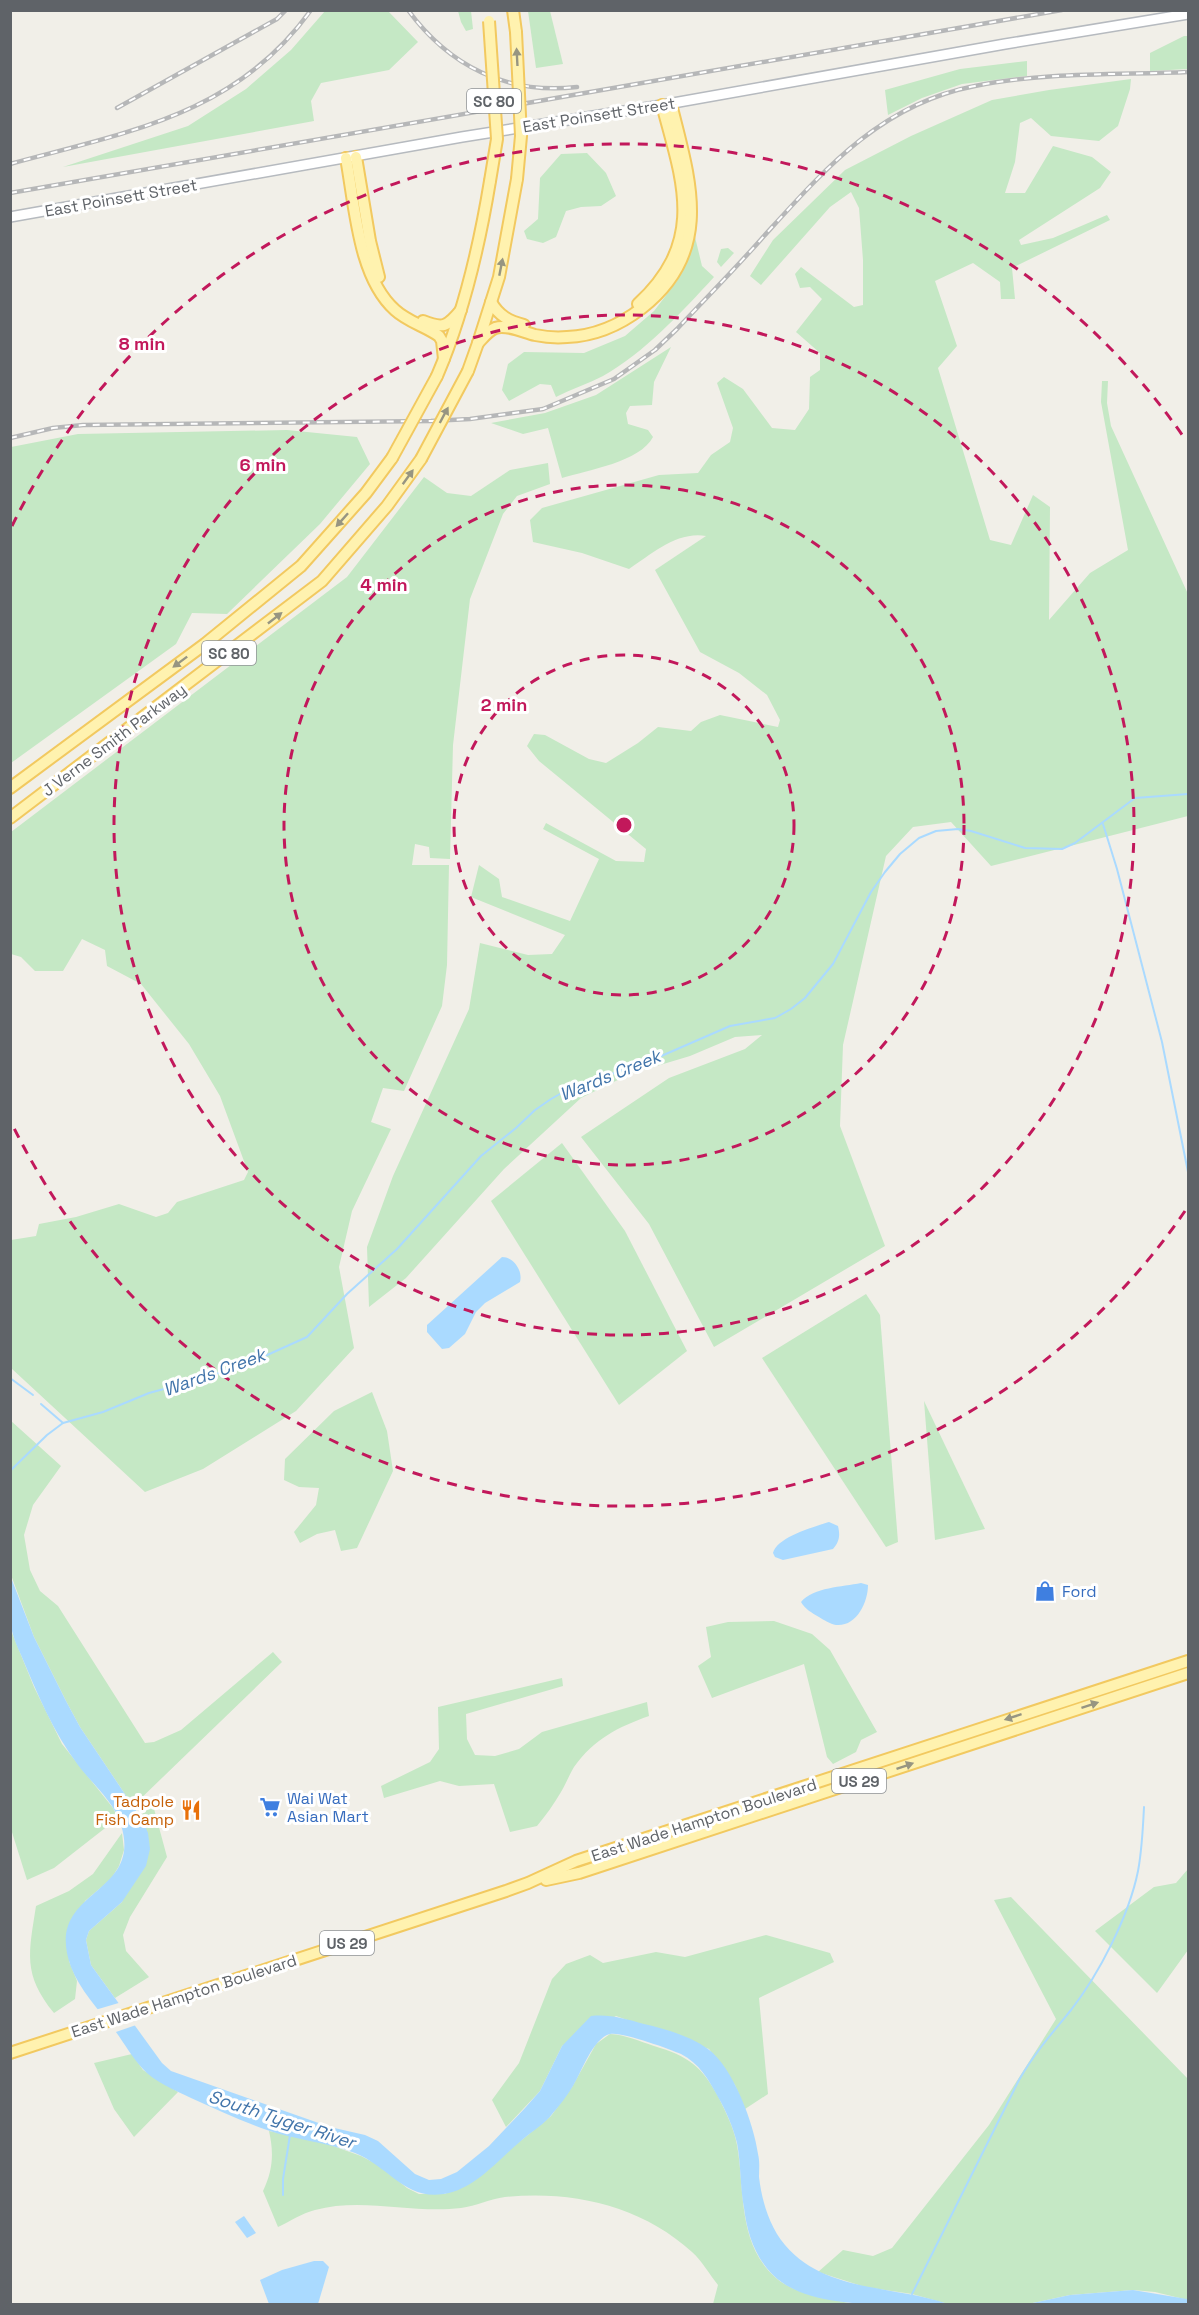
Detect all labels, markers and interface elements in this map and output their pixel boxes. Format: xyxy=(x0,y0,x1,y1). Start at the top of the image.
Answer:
one-way arrow xyxy=(513,48,522,67)
road number: SC 80 xyxy=(467,89,521,113)
street label: East Poinsett Street xyxy=(521,93,677,137)
street label: East Poinsett Street xyxy=(43,174,199,222)
one-way arrow xyxy=(497,258,506,277)
text: 8 min xyxy=(119,332,165,355)
one-way arrow xyxy=(439,406,449,424)
text: 6 min xyxy=(240,453,286,476)
one-way arrow xyxy=(402,470,414,486)
one-way arrow xyxy=(335,512,348,528)
text: 4 min xyxy=(360,573,408,596)
one-way arrow xyxy=(267,612,282,624)
road number: SC 80 xyxy=(202,641,256,665)
one-way arrow xyxy=(173,656,188,668)
street label: J Verne Smith Parkway xyxy=(38,679,190,801)
text: 2 min xyxy=(481,693,527,716)
centre of rings xyxy=(614,815,634,835)
water label: Wards Creek xyxy=(556,1043,666,1106)
water label: Wards Creek xyxy=(160,1342,270,1401)
shop icon: Ford xyxy=(1033,1579,1057,1603)
place label: Ford xyxy=(1062,1581,1096,1602)
one-way arrow xyxy=(1081,1699,1099,1709)
one-way arrow xyxy=(1004,1713,1022,1723)
one-way arrow xyxy=(896,1760,914,1770)
road number: US 29 xyxy=(832,1769,886,1793)
street label: East Wade Hampton Boulevard xyxy=(589,1774,819,1866)
place label: Wai Wat Asian Mart xyxy=(287,1788,369,1827)
place label: Tadpole Fish Camp xyxy=(96,1791,174,1830)
supermarket icon: Wai Wat Asian Mart xyxy=(258,1795,282,1819)
restaurant icon: Tadpole Fish Camp xyxy=(179,1798,203,1822)
road number: US 29 xyxy=(320,1931,374,1955)
street label: East Wade Hampton Boulevard xyxy=(69,1950,299,2042)
water label: South Tyger River xyxy=(206,2084,360,2154)

